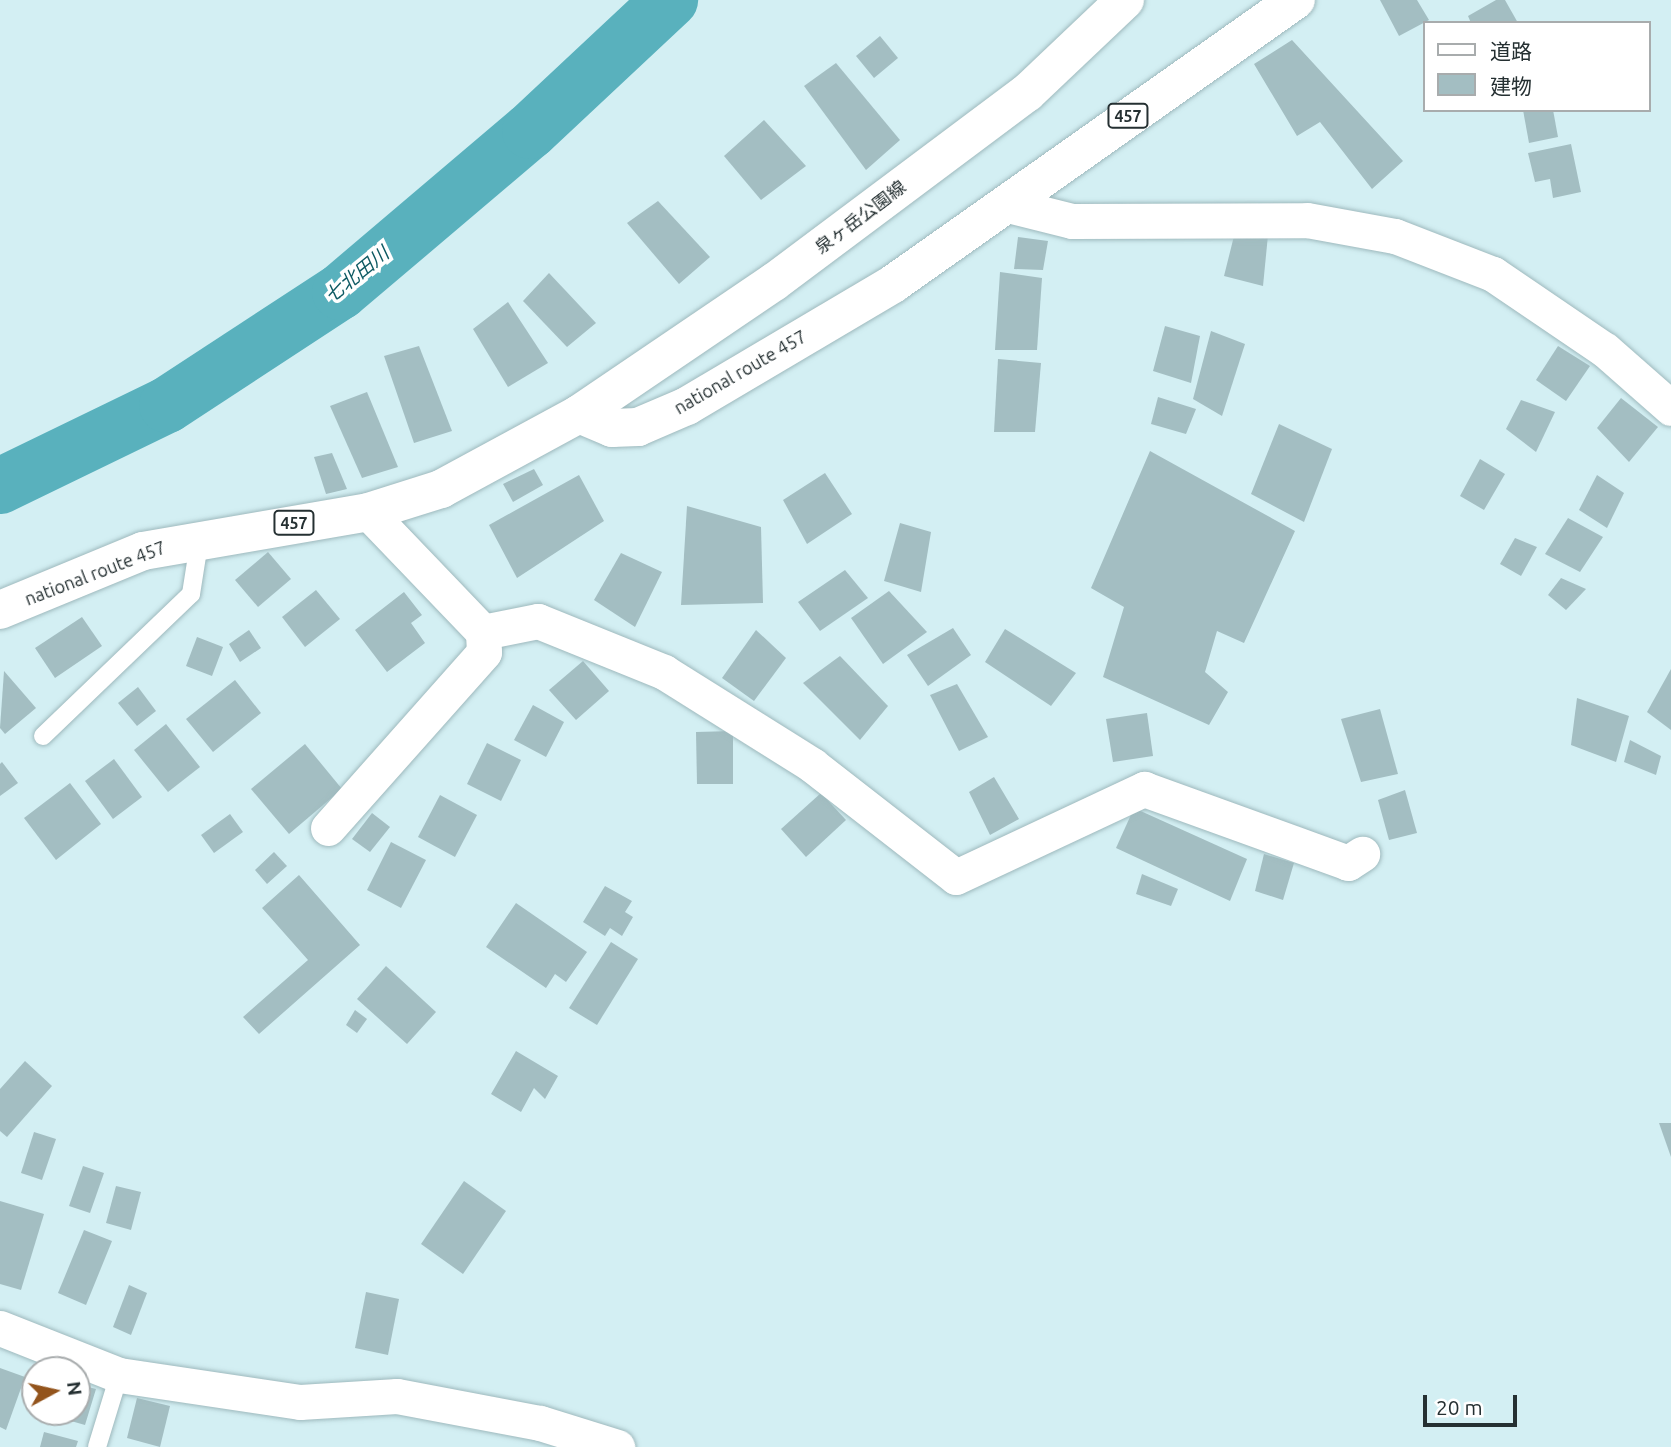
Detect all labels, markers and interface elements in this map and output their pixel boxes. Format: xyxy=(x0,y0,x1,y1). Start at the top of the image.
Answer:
legend xyxy=(1422,21,1650,112)
text: 道路 xyxy=(1490,39,1532,63)
text: 建物 xyxy=(1490,74,1532,98)
road number: 457 xyxy=(1107,104,1149,128)
street label: 泉ヶ岳公園線 xyxy=(810,176,910,258)
water label: 七北田川 xyxy=(320,242,394,308)
street label: national route 457 xyxy=(670,325,810,419)
road number: 457 xyxy=(273,510,315,536)
street label: national route 457 xyxy=(22,536,168,610)
north arrow xyxy=(21,1356,91,1426)
text: N xyxy=(63,1380,87,1397)
scale bar xyxy=(1426,1380,1520,1424)
text: 20 m xyxy=(1436,1395,1483,1419)

